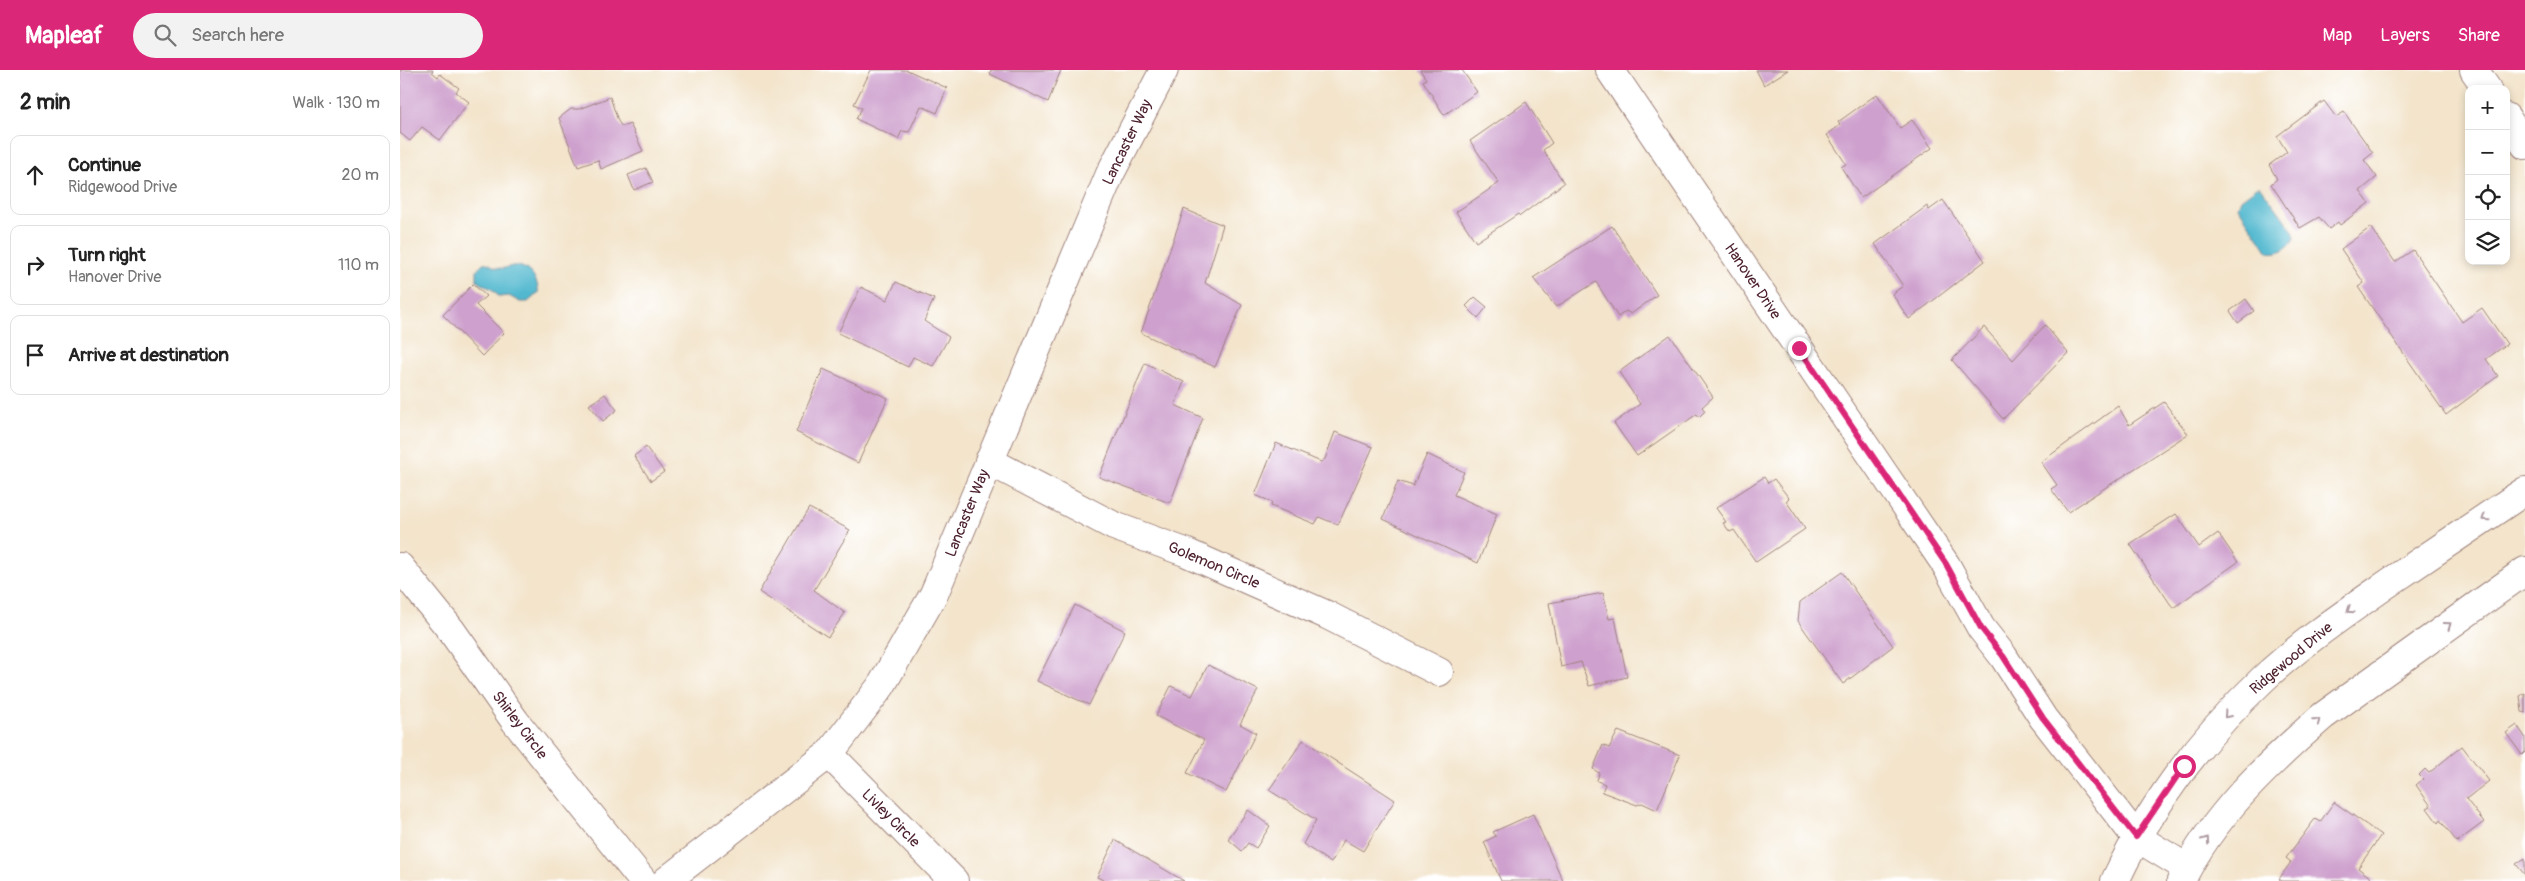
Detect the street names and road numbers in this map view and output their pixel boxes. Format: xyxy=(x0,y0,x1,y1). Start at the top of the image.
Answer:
street label: Lancaster Way xyxy=(1099,96,1157,188)
street label: Hanover Drive xyxy=(1720,240,1785,323)
street label: Lancaster Way xyxy=(941,466,994,560)
street label: Golemon Circle xyxy=(1165,538,1263,594)
street label: Ridgewood Drive xyxy=(2246,618,2337,699)
street label: Shirley Circle xyxy=(488,687,552,764)
street label: Livley Circle xyxy=(857,785,924,852)

